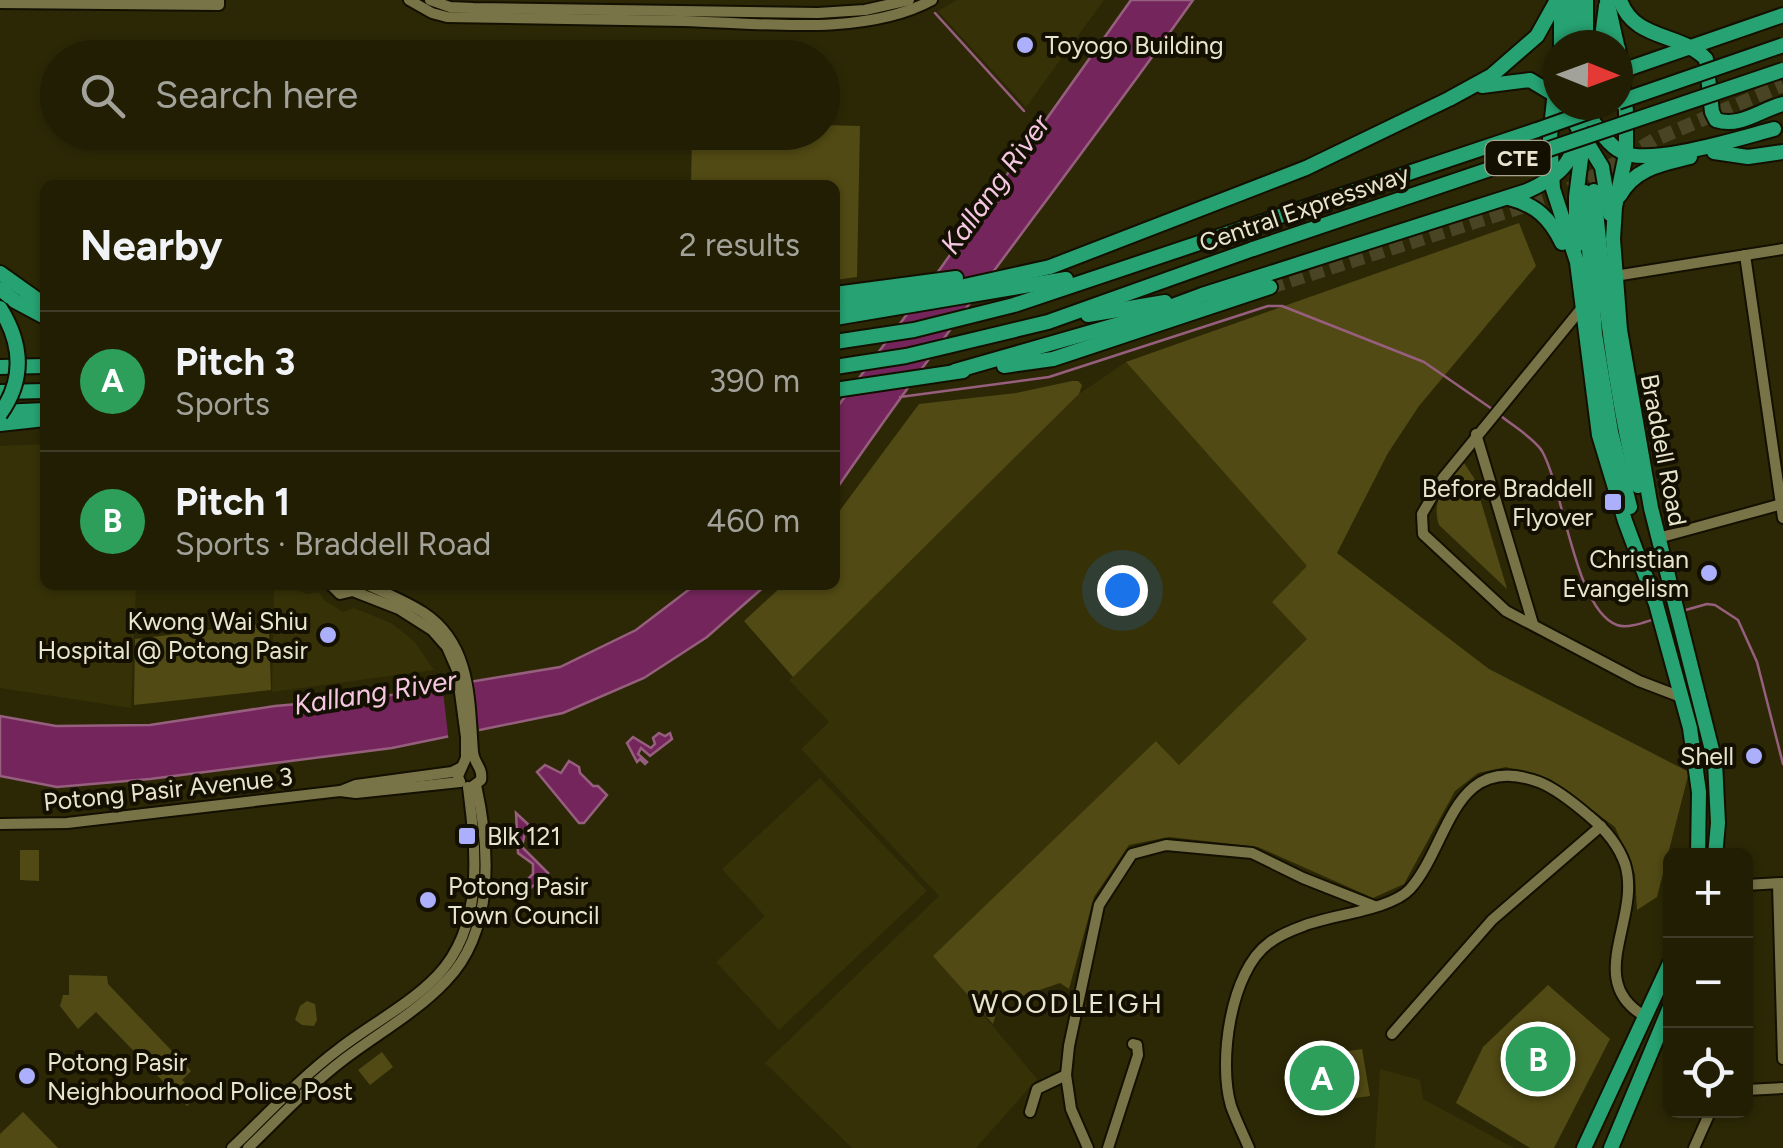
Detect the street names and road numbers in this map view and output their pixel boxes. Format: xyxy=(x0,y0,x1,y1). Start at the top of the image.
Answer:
road number: CTE xyxy=(1486,141,1550,175)
street label: Central Expressway xyxy=(1195,158,1413,258)
street label: Braddell Road xyxy=(1635,371,1693,529)
street label: Potong Pasir Avenue 3 xyxy=(42,761,294,817)

